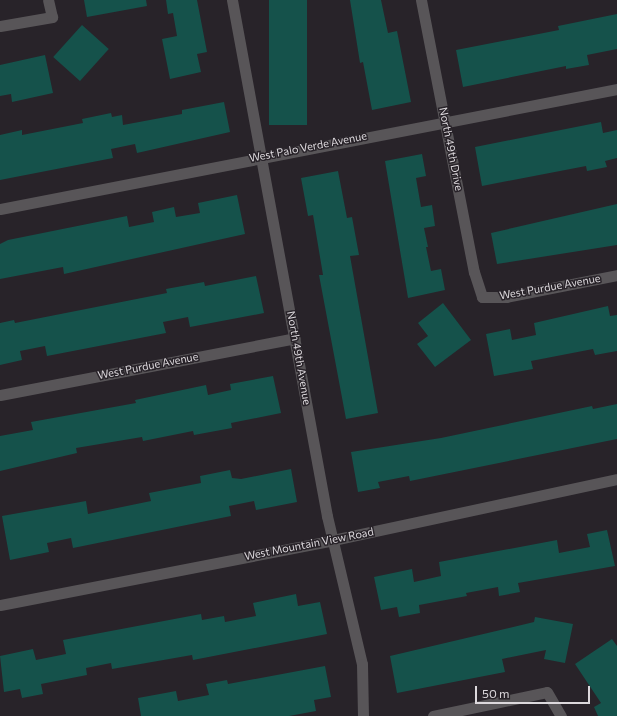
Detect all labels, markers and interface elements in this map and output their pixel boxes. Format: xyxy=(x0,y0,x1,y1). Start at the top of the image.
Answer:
street label: North 49th Drive xyxy=(436,106,466,192)
street label: West Palo Verde Avenue xyxy=(248,129,368,165)
street label: West Purdue Avenue xyxy=(499,272,601,302)
street label: North 49th Avenue xyxy=(284,310,314,406)
street label: West Purdue Avenue xyxy=(97,350,199,382)
street label: West Mountain View Road xyxy=(243,525,375,563)
scale bar xyxy=(477,678,592,704)
text: 50 m xyxy=(482,686,510,700)

